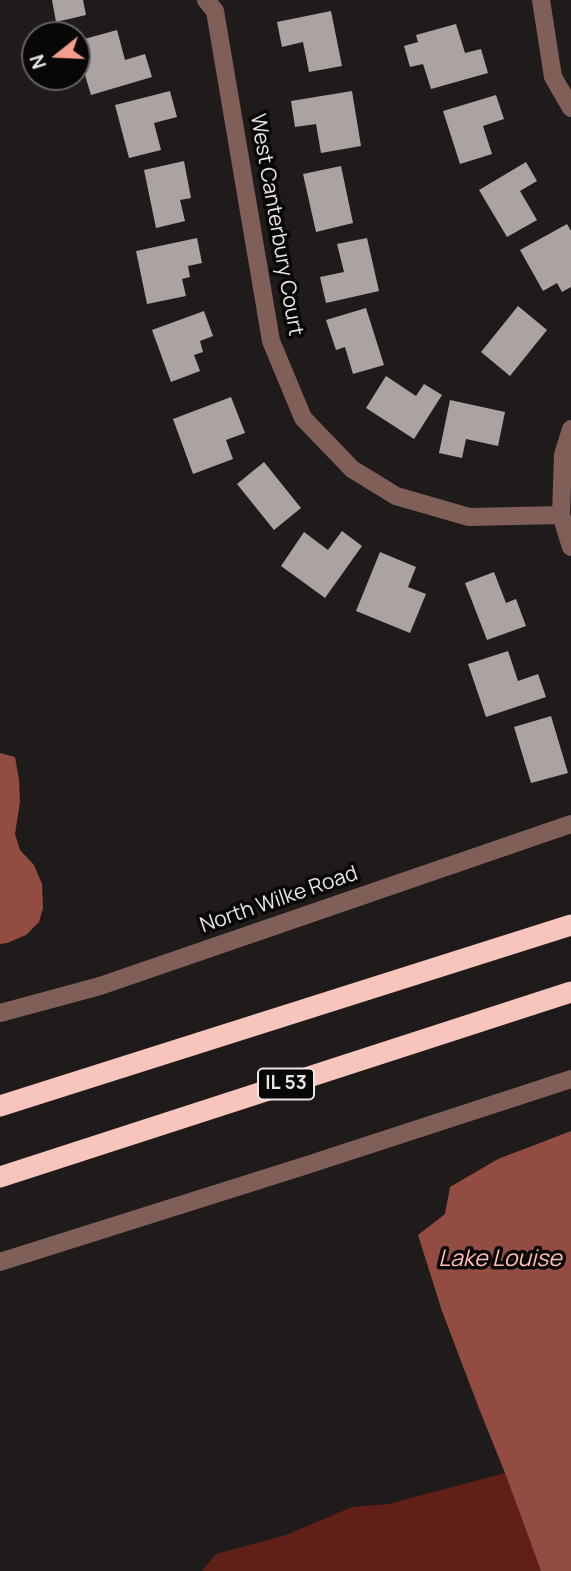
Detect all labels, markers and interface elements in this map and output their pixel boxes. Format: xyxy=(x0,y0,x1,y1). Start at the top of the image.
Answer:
north arrow xyxy=(21,21,91,91)
text: N xyxy=(23,51,52,72)
street label: West Canterbury Court xyxy=(244,112,308,338)
street label: North Wilke Road xyxy=(197,861,361,939)
road number: IL 53 xyxy=(258,1068,314,1100)
water label: Lake Louise xyxy=(438,1246,562,1274)

